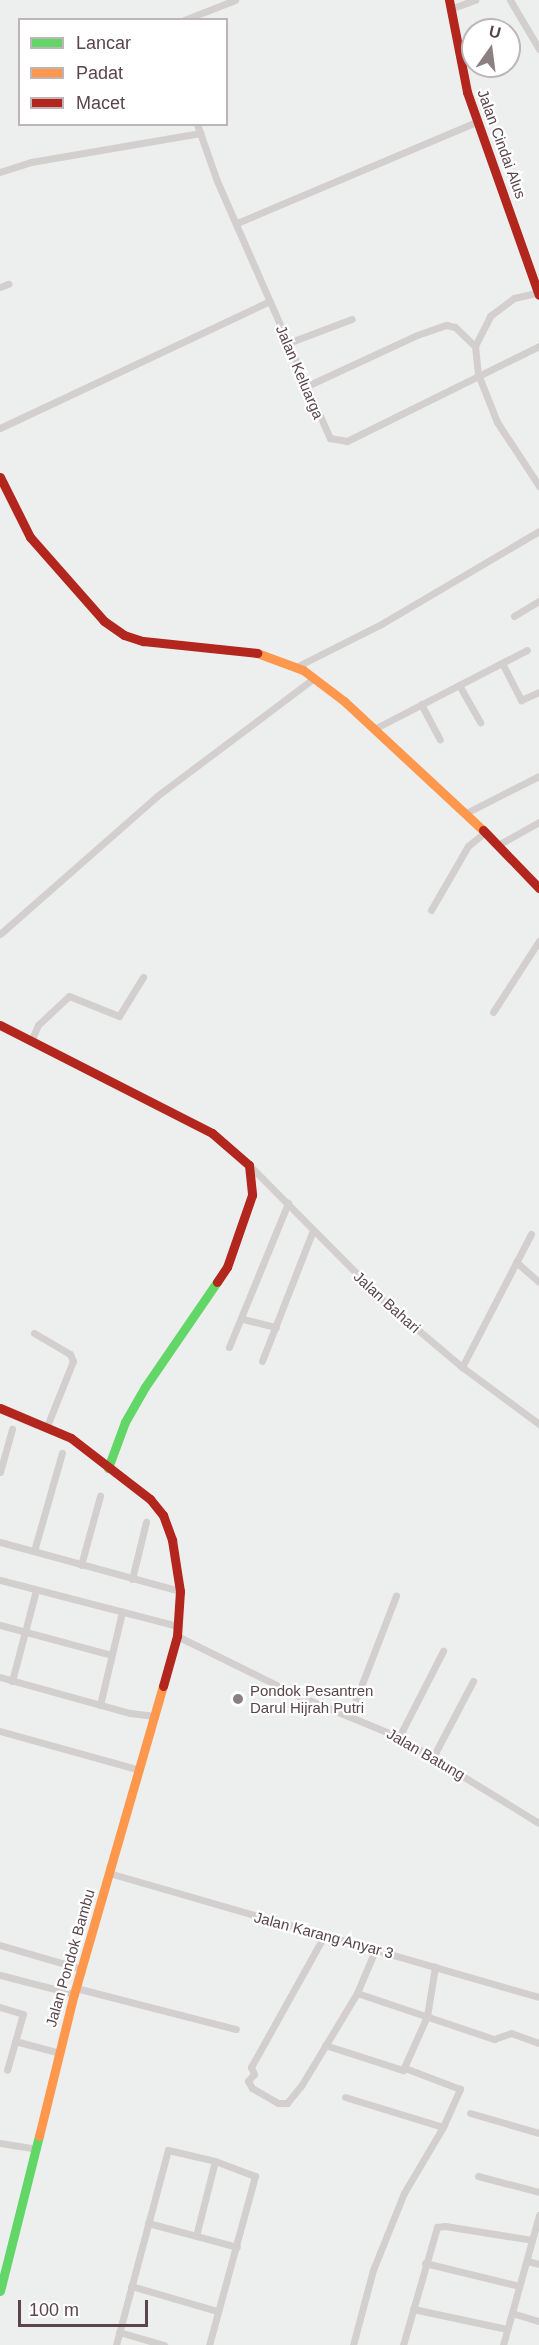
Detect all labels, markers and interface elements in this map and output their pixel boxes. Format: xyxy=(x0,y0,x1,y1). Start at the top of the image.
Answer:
legend xyxy=(18,18,228,126)
north arrow xyxy=(461,18,521,78)
text: U xyxy=(487,22,503,42)
text: Lancar xyxy=(76,33,131,53)
text: Padat xyxy=(76,63,123,83)
street label: Jalan Cindai Alus xyxy=(474,86,530,202)
text: Macet xyxy=(76,93,125,113)
street label: Jalan Keluarga xyxy=(272,322,328,422)
street label: Jalan Bahari xyxy=(350,1267,424,1337)
place label: Pondok Pesantren Darul Hijrah Putri xyxy=(250,1681,373,1716)
marker: Pondok Pesantren Darul Hijrah Putri xyxy=(231,1692,245,1706)
street label: Jalan Batung xyxy=(384,1724,468,1784)
street label: Jalan Pondok Bambu xyxy=(42,1887,98,2029)
street label: Jalan Karang Anyar 3 xyxy=(252,1908,396,1962)
scale bar xyxy=(21,2288,152,2326)
text: 100 m xyxy=(29,2300,79,2320)

